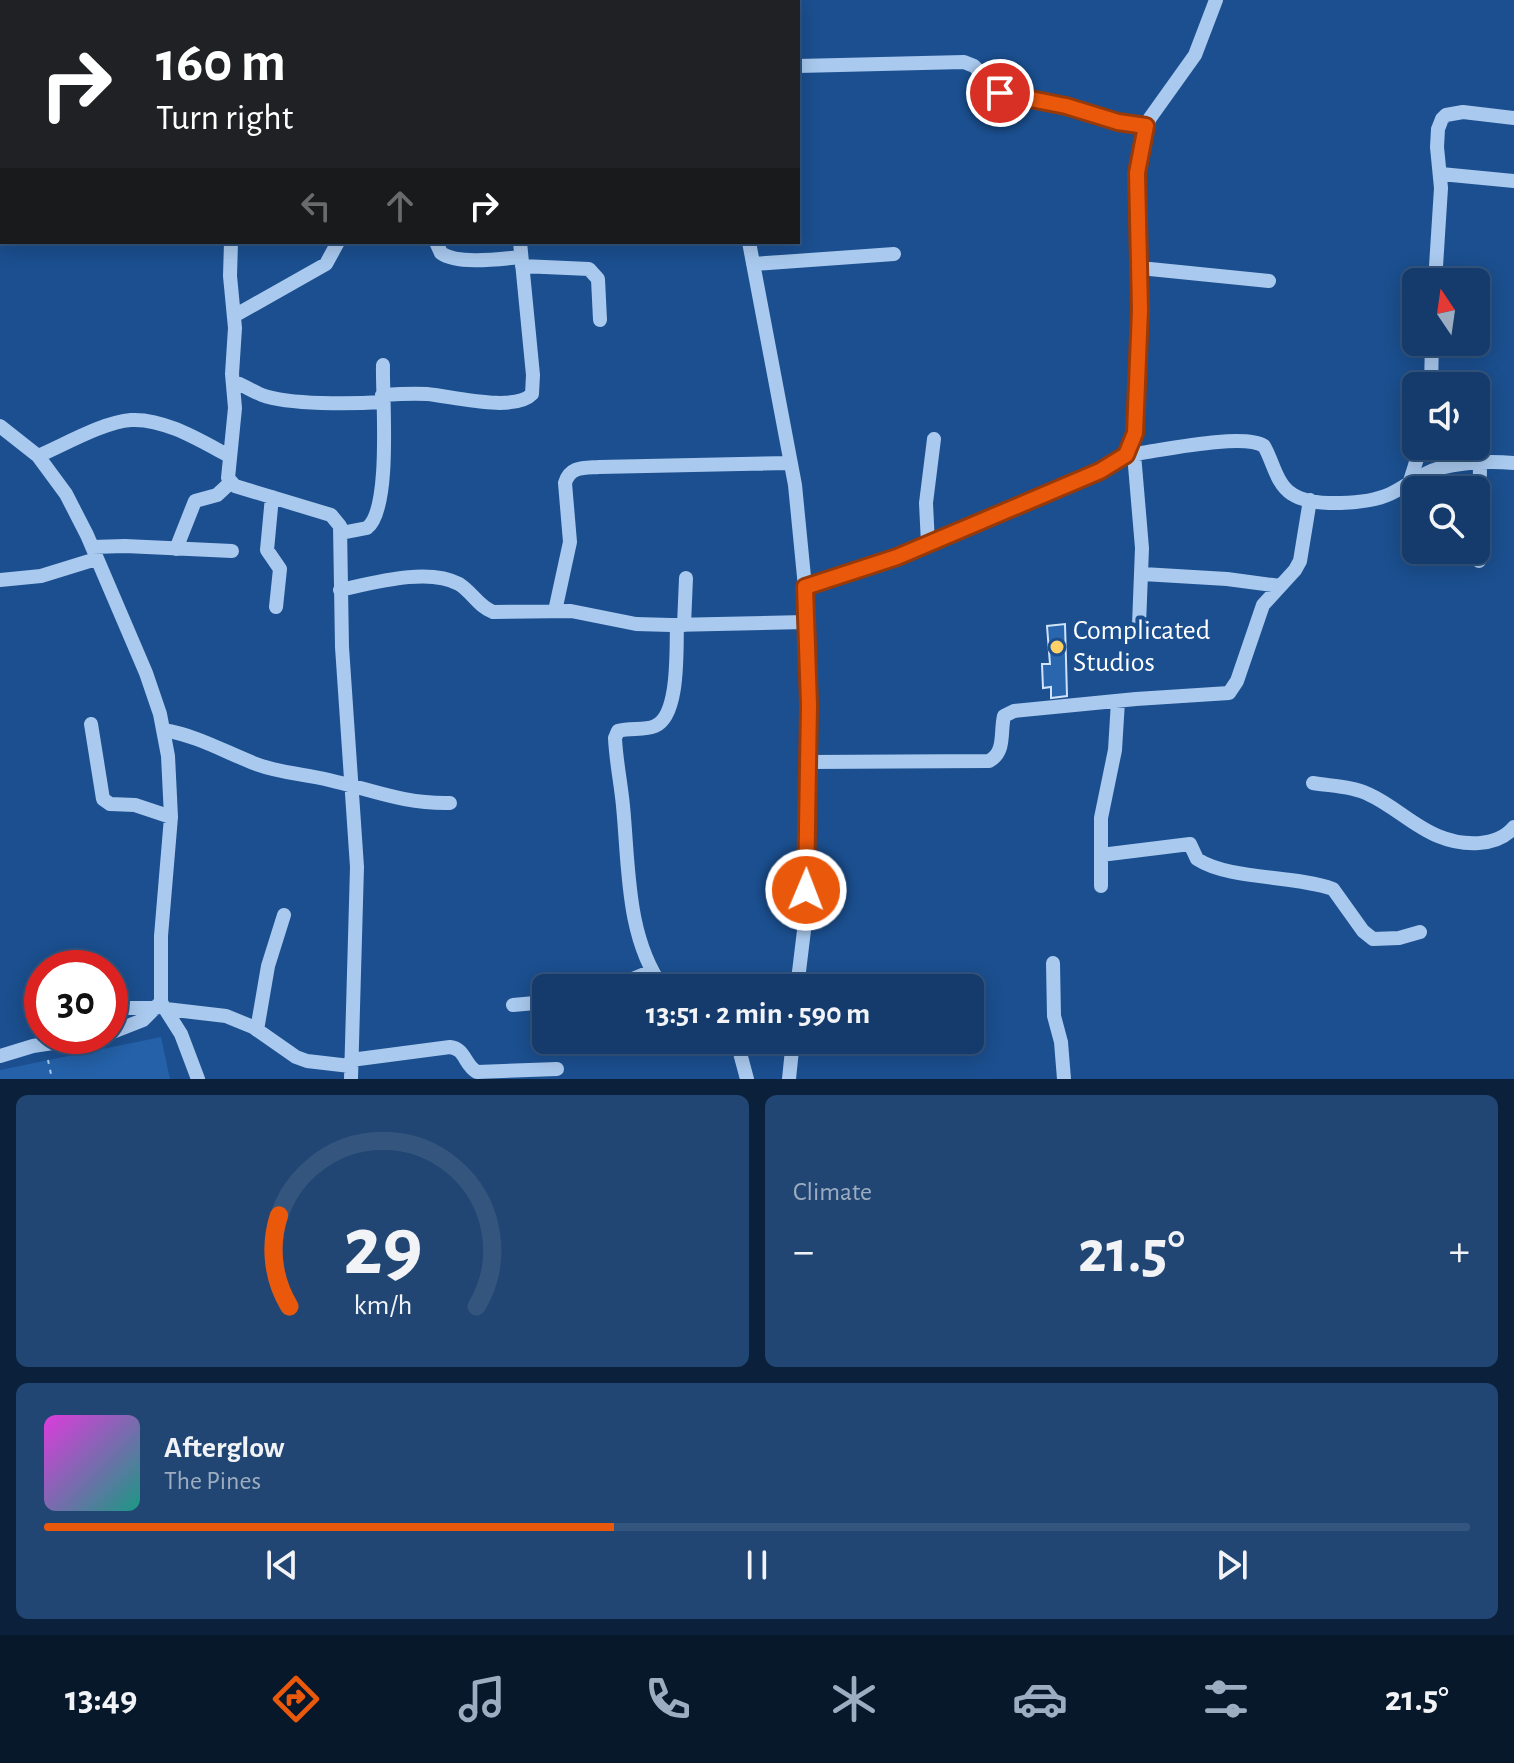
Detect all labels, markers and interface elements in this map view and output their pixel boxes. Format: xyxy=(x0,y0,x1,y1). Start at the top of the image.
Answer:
icon: right xyxy=(24,32,128,136)
text: 160 m xyxy=(156,35,286,91)
pin xyxy=(966,59,1034,127)
icon: arrive xyxy=(978,71,1022,115)
text: Turn right xyxy=(156,100,293,136)
icon: left xyxy=(294,184,338,228)
icon: ahead xyxy=(378,184,422,228)
icon: right xyxy=(462,184,506,228)
north arrow xyxy=(1402,268,1490,356)
map controls xyxy=(1402,268,1490,564)
button: sound xyxy=(1402,372,1490,460)
button: search xyxy=(1402,476,1490,564)
place label: Complicated Studios xyxy=(1073,617,1210,677)
marker: Complicated Studios xyxy=(1048,638,1066,656)
position arrow xyxy=(764,848,848,932)
speed limit sign: 30 xyxy=(24,950,128,1054)
text: 13:51 · 2 min · 590 m xyxy=(646,999,870,1029)
text: Climate xyxy=(793,1179,872,1205)
text: 29 xyxy=(343,1206,422,1290)
text: 21.5° xyxy=(1078,1223,1185,1283)
text: − xyxy=(793,1230,814,1274)
text: + xyxy=(1449,1230,1470,1274)
text: km/h xyxy=(353,1291,412,1320)
text: Afterglow xyxy=(164,1433,285,1463)
text: The Pines xyxy=(164,1468,261,1494)
icon: previous xyxy=(260,1543,304,1587)
icon: pause xyxy=(735,1543,779,1587)
icon: next xyxy=(1210,1543,1254,1587)
icon: directions xyxy=(268,1671,324,1727)
icon: music xyxy=(454,1671,510,1727)
icon: phone xyxy=(640,1671,696,1727)
icon: climate xyxy=(826,1671,882,1727)
icon: car xyxy=(1012,1671,1068,1727)
icon: filters xyxy=(1198,1671,1254,1727)
text: 13:49 xyxy=(65,1681,137,1717)
text: 21.5° xyxy=(1385,1681,1449,1717)

